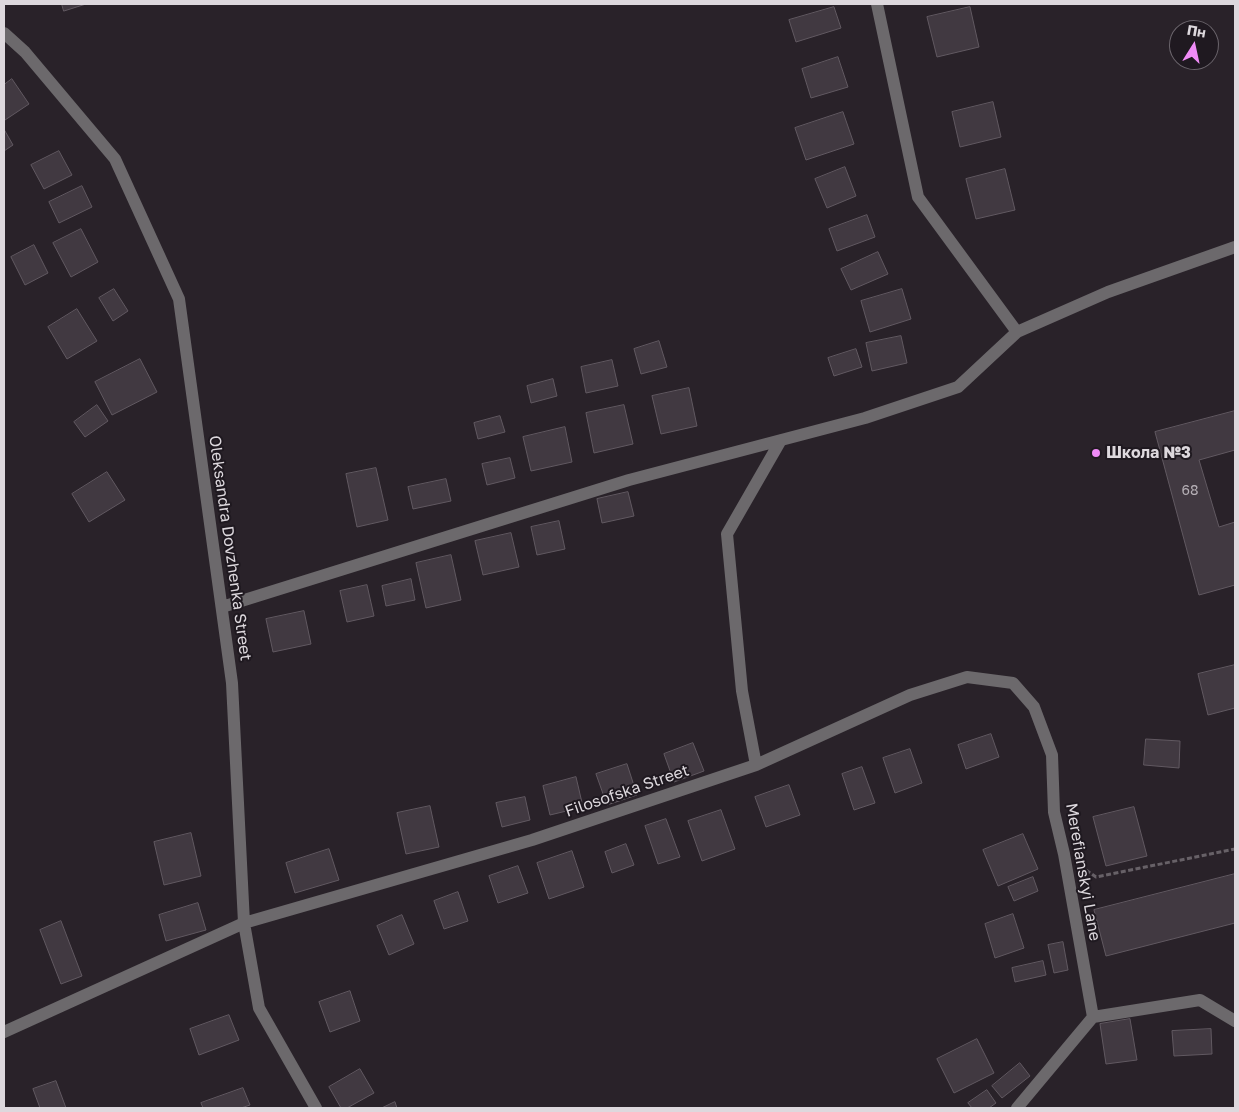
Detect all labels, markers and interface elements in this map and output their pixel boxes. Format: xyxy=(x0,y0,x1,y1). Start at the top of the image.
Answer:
north arrow xyxy=(1169,20,1219,70)
text: Пн xyxy=(1186,21,1207,41)
street label: Oleksandra Dovzhenka Street xyxy=(205,434,255,662)
place label: Школа №3 xyxy=(1106,443,1191,463)
marker: Школа №3 xyxy=(1090,447,1102,459)
house number: 68 xyxy=(1181,483,1199,499)
street label: Filosofska Street xyxy=(562,761,692,821)
street label: Merefianskyi Lane xyxy=(1061,802,1105,942)

